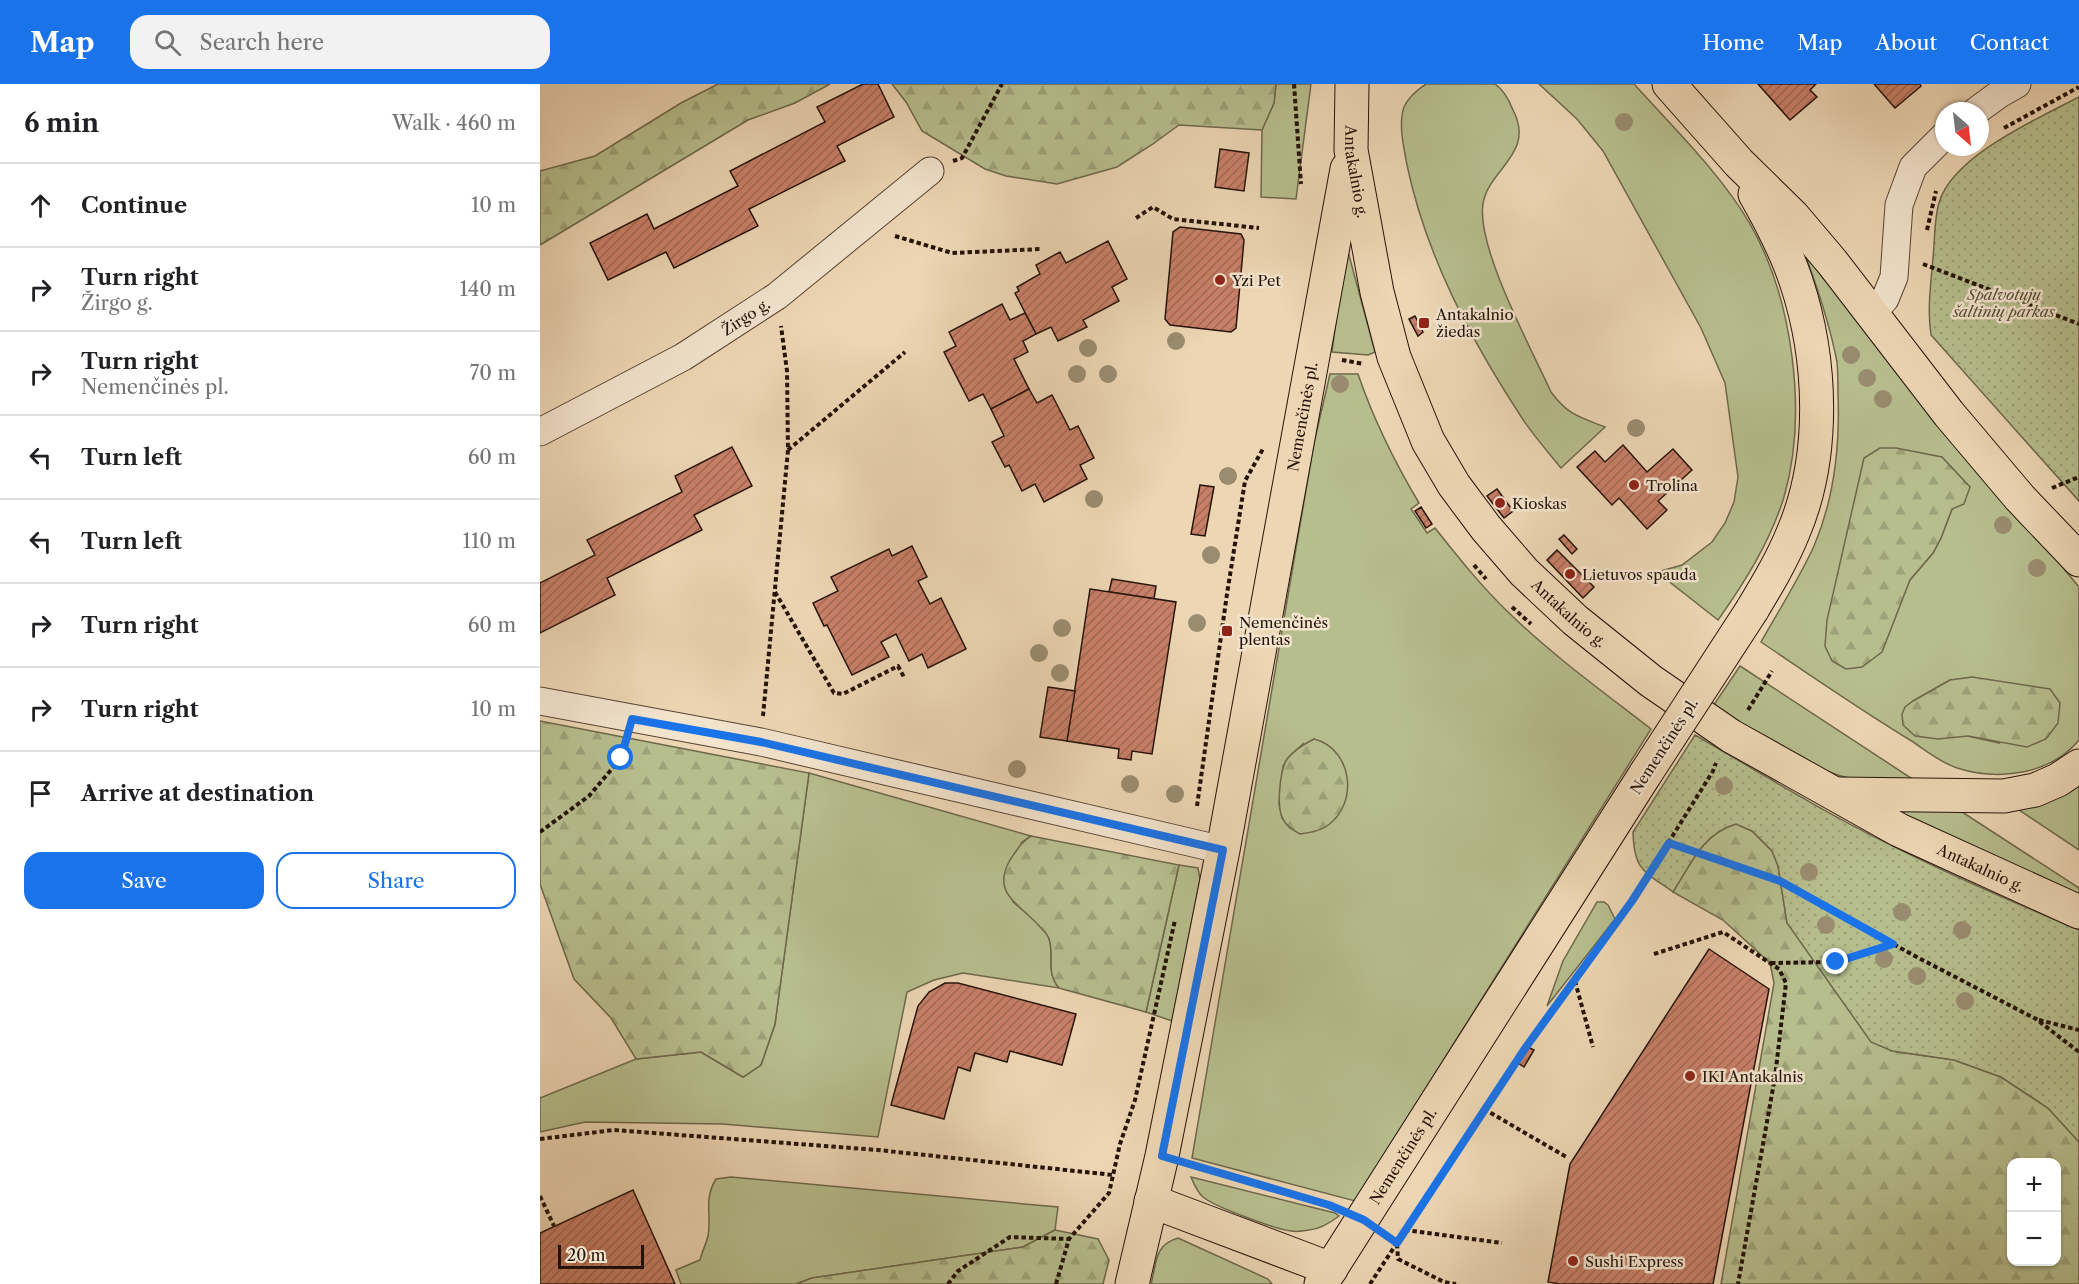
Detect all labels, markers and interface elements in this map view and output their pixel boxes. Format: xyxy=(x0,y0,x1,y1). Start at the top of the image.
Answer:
search box xyxy=(130,15,550,69)
text: Map xyxy=(30,25,94,59)
icon: search xyxy=(151,26,184,59)
text: Search here xyxy=(199,29,324,56)
text: Home xyxy=(1703,30,1764,55)
text: Map xyxy=(1797,30,1842,55)
text: About xyxy=(1875,30,1937,55)
text: Contact xyxy=(1970,30,2049,55)
north arrow xyxy=(1935,102,1989,156)
text: 6 min xyxy=(24,107,99,139)
text: Walk · 460 m xyxy=(392,111,516,135)
street label: Antakalnio g. xyxy=(1341,124,1373,219)
icon: ahead xyxy=(24,189,57,222)
text: Continue xyxy=(81,192,187,219)
text: 10 m xyxy=(471,193,516,217)
text: Turn right xyxy=(81,264,199,291)
place label: Yzi Pet xyxy=(1231,271,1281,290)
icon: right xyxy=(24,273,57,306)
marker: Yzi Pet xyxy=(1213,273,1227,287)
text: 140 m xyxy=(459,277,516,301)
park label: Spalvotųjų šaltinių parkas xyxy=(1952,285,2055,321)
text: Žirgo g. xyxy=(81,291,153,315)
street label: Žirgo g. xyxy=(718,294,773,339)
place label: Antakalnio žiedas xyxy=(1435,305,1514,341)
marker: Antakalnio žiedas xyxy=(1417,316,1431,330)
text: Turn right xyxy=(81,348,199,375)
icon: right xyxy=(24,357,57,390)
street label: Nemenčinės pl. xyxy=(1283,360,1321,473)
text: 70 m xyxy=(470,361,516,385)
text: Nemenčinės pl. xyxy=(81,375,229,399)
icon: left xyxy=(24,441,57,474)
text: Turn left xyxy=(81,444,182,471)
text: 60 m xyxy=(468,445,516,469)
place label: Trolina xyxy=(1646,476,1698,495)
marker: Trolina xyxy=(1627,478,1641,492)
place label: Kioskas xyxy=(1512,494,1567,513)
marker: Kioskas xyxy=(1493,496,1507,510)
icon: left xyxy=(24,525,57,558)
text: Turn left xyxy=(81,528,182,555)
text: 110 m xyxy=(463,529,516,553)
place label: Lietuvos spauda xyxy=(1582,565,1697,584)
marker: Lietuvos spauda xyxy=(1563,567,1577,581)
street label: Antakalnio g. xyxy=(1527,574,1610,651)
icon: right xyxy=(24,609,57,642)
text: Turn right xyxy=(81,612,199,639)
text: 60 m xyxy=(468,613,516,637)
place label: Nemenčinės plentas xyxy=(1239,613,1328,649)
marker: Nemenčinės plentas xyxy=(1220,624,1234,638)
icon: right xyxy=(24,693,57,726)
street label: Nemenčinės pl. xyxy=(1626,694,1702,798)
text: Turn right xyxy=(81,696,199,723)
text: 10 m xyxy=(471,697,516,721)
route start xyxy=(607,744,633,770)
icon: arrive xyxy=(24,777,57,810)
text: Arrive at destination xyxy=(81,780,314,807)
street label: Antakalnio g. xyxy=(1933,839,2027,895)
button: Save xyxy=(24,852,264,909)
button: Share xyxy=(276,852,516,909)
route end xyxy=(1822,948,1848,974)
place label: IKI Antakalnis xyxy=(1702,1067,1803,1086)
marker: IKI Antakalnis xyxy=(1683,1069,1697,1083)
street label: Nemenčinės pl. xyxy=(1365,1104,1440,1208)
map controls xyxy=(2007,1158,2061,1266)
button: + xyxy=(2007,1158,2061,1212)
button: − xyxy=(2007,1212,2061,1266)
scale bar xyxy=(558,1242,644,1270)
text: 20 m xyxy=(567,1245,606,1265)
place label: Sushi Express xyxy=(1585,1252,1684,1271)
marker: Sushi Express xyxy=(1566,1254,1580,1268)

